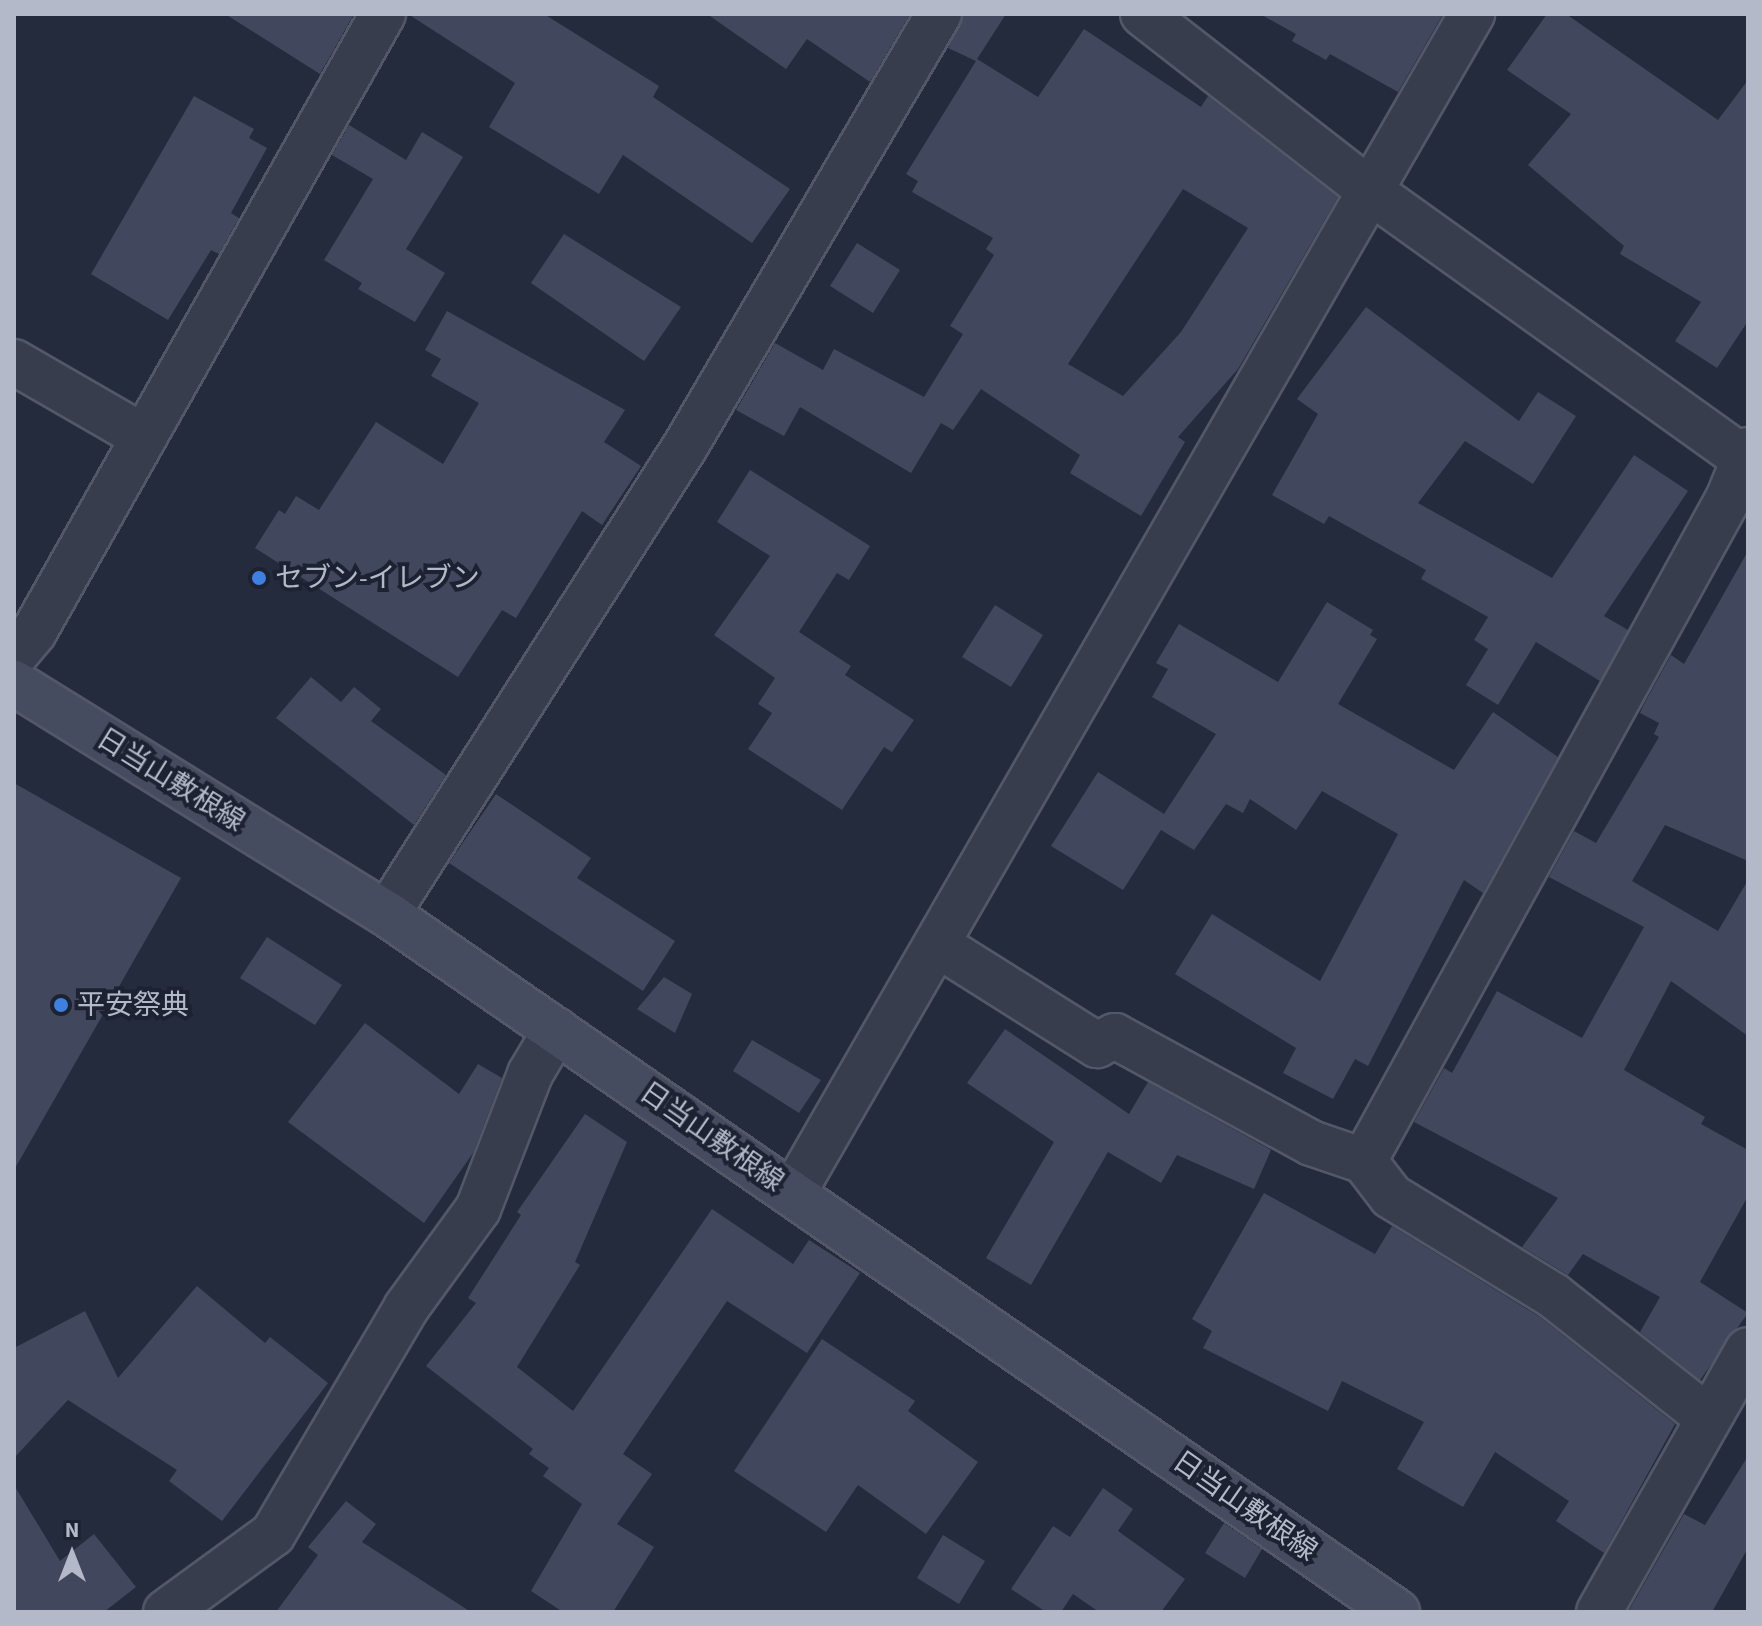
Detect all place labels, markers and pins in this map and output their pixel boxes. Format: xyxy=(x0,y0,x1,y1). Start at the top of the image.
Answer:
place label: セブン-イレブン xyxy=(275,561,480,595)
marker: セブン-イレブン xyxy=(250,569,268,587)
place label: 平安祭典 xyxy=(77,988,189,1022)
marker: 平安祭典 xyxy=(52,996,70,1014)

